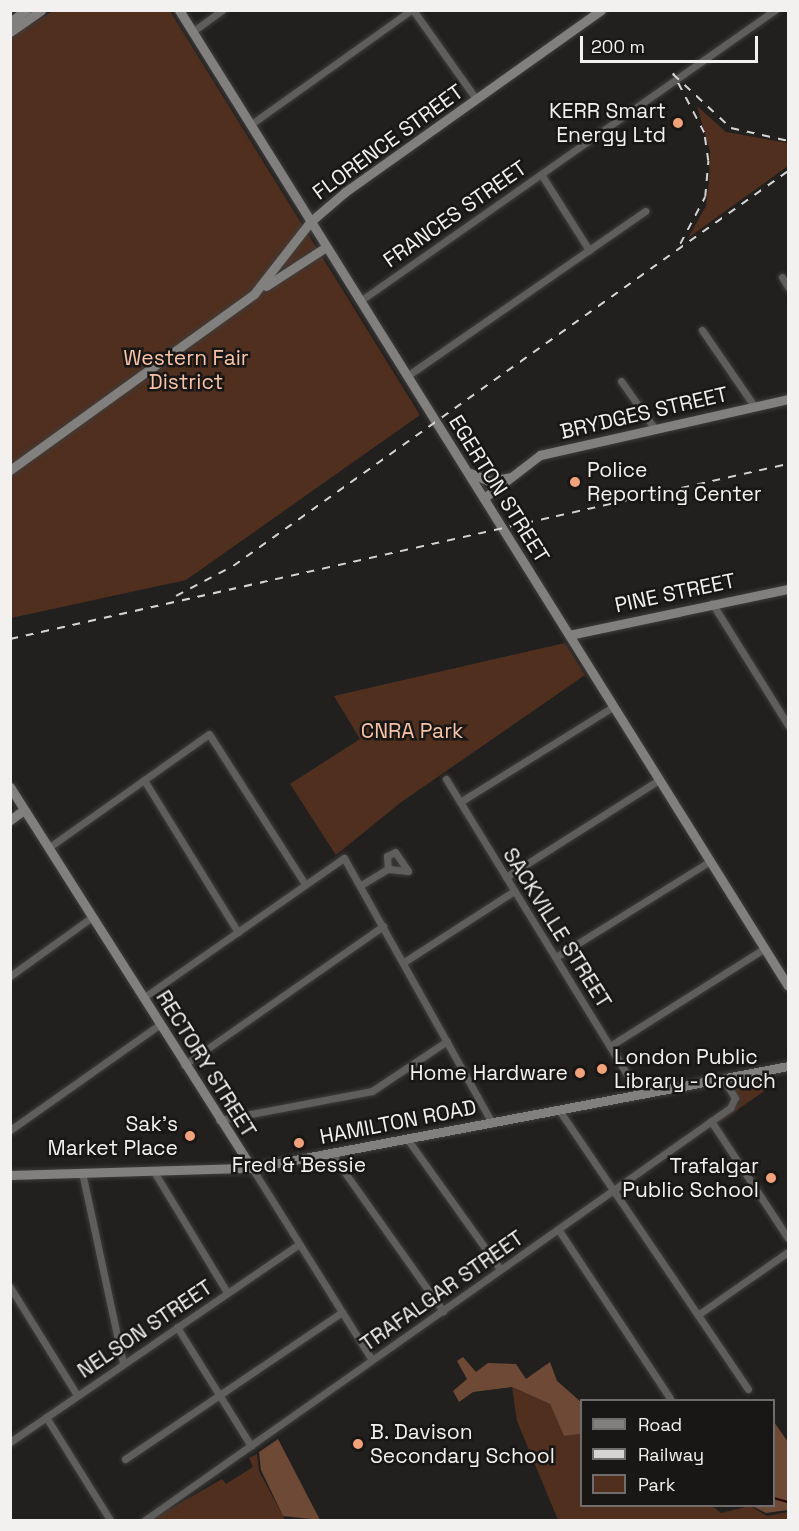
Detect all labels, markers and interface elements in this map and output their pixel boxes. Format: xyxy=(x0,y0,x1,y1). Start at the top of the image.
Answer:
scale bar xyxy=(583,24,762,62)
text: 200 m xyxy=(591,35,645,58)
street label: FLORENCE STREET xyxy=(308,79,468,205)
place label: KERR Smart Energy Ltd xyxy=(549,98,666,148)
marker: KERR Smart Energy Ltd xyxy=(671,116,685,130)
street label: FRANCES STREET xyxy=(378,155,532,273)
park label: Western Fair District xyxy=(123,345,249,395)
street label: BRYDGES STREET xyxy=(558,381,730,445)
street label: EGERTON STREET xyxy=(443,410,555,568)
place label: Police Reporting Center xyxy=(587,457,762,507)
marker: Police Reporting Center xyxy=(568,475,582,489)
street label: PINE STREET xyxy=(612,568,738,618)
park label: CNRA Park xyxy=(361,718,463,744)
street label: SACKVILLE STREET xyxy=(497,843,617,1013)
street label: RECTORY STREET xyxy=(151,986,261,1142)
place label: London Public Library - Crouch xyxy=(614,1044,777,1094)
place label: Home Hardware xyxy=(410,1060,568,1086)
marker: London Public Library - Crouch xyxy=(595,1062,609,1076)
marker: Home Hardware xyxy=(573,1066,587,1080)
street label: HAMILTON ROAD xyxy=(317,1094,479,1150)
place label: Sak's Market Place xyxy=(47,1111,178,1161)
marker: Sak's Market Place xyxy=(183,1129,197,1143)
marker: Fred & Bessie xyxy=(292,1136,306,1150)
place label: Fred & Bessie xyxy=(232,1152,366,1178)
place label: Trafalgar Public School xyxy=(622,1153,759,1203)
marker: Trafalgar Public School xyxy=(764,1171,778,1185)
street label: TRAFALGAR STREET xyxy=(356,1225,528,1357)
street label: NELSON STREET xyxy=(73,1275,217,1383)
legend xyxy=(580,1399,775,1507)
text: Road xyxy=(638,1413,682,1436)
place label: B. Davison Secondary School xyxy=(370,1419,555,1469)
marker: B. Davison Secondary School xyxy=(351,1437,365,1451)
text: Railway xyxy=(638,1443,704,1466)
text: Park xyxy=(638,1473,675,1496)

